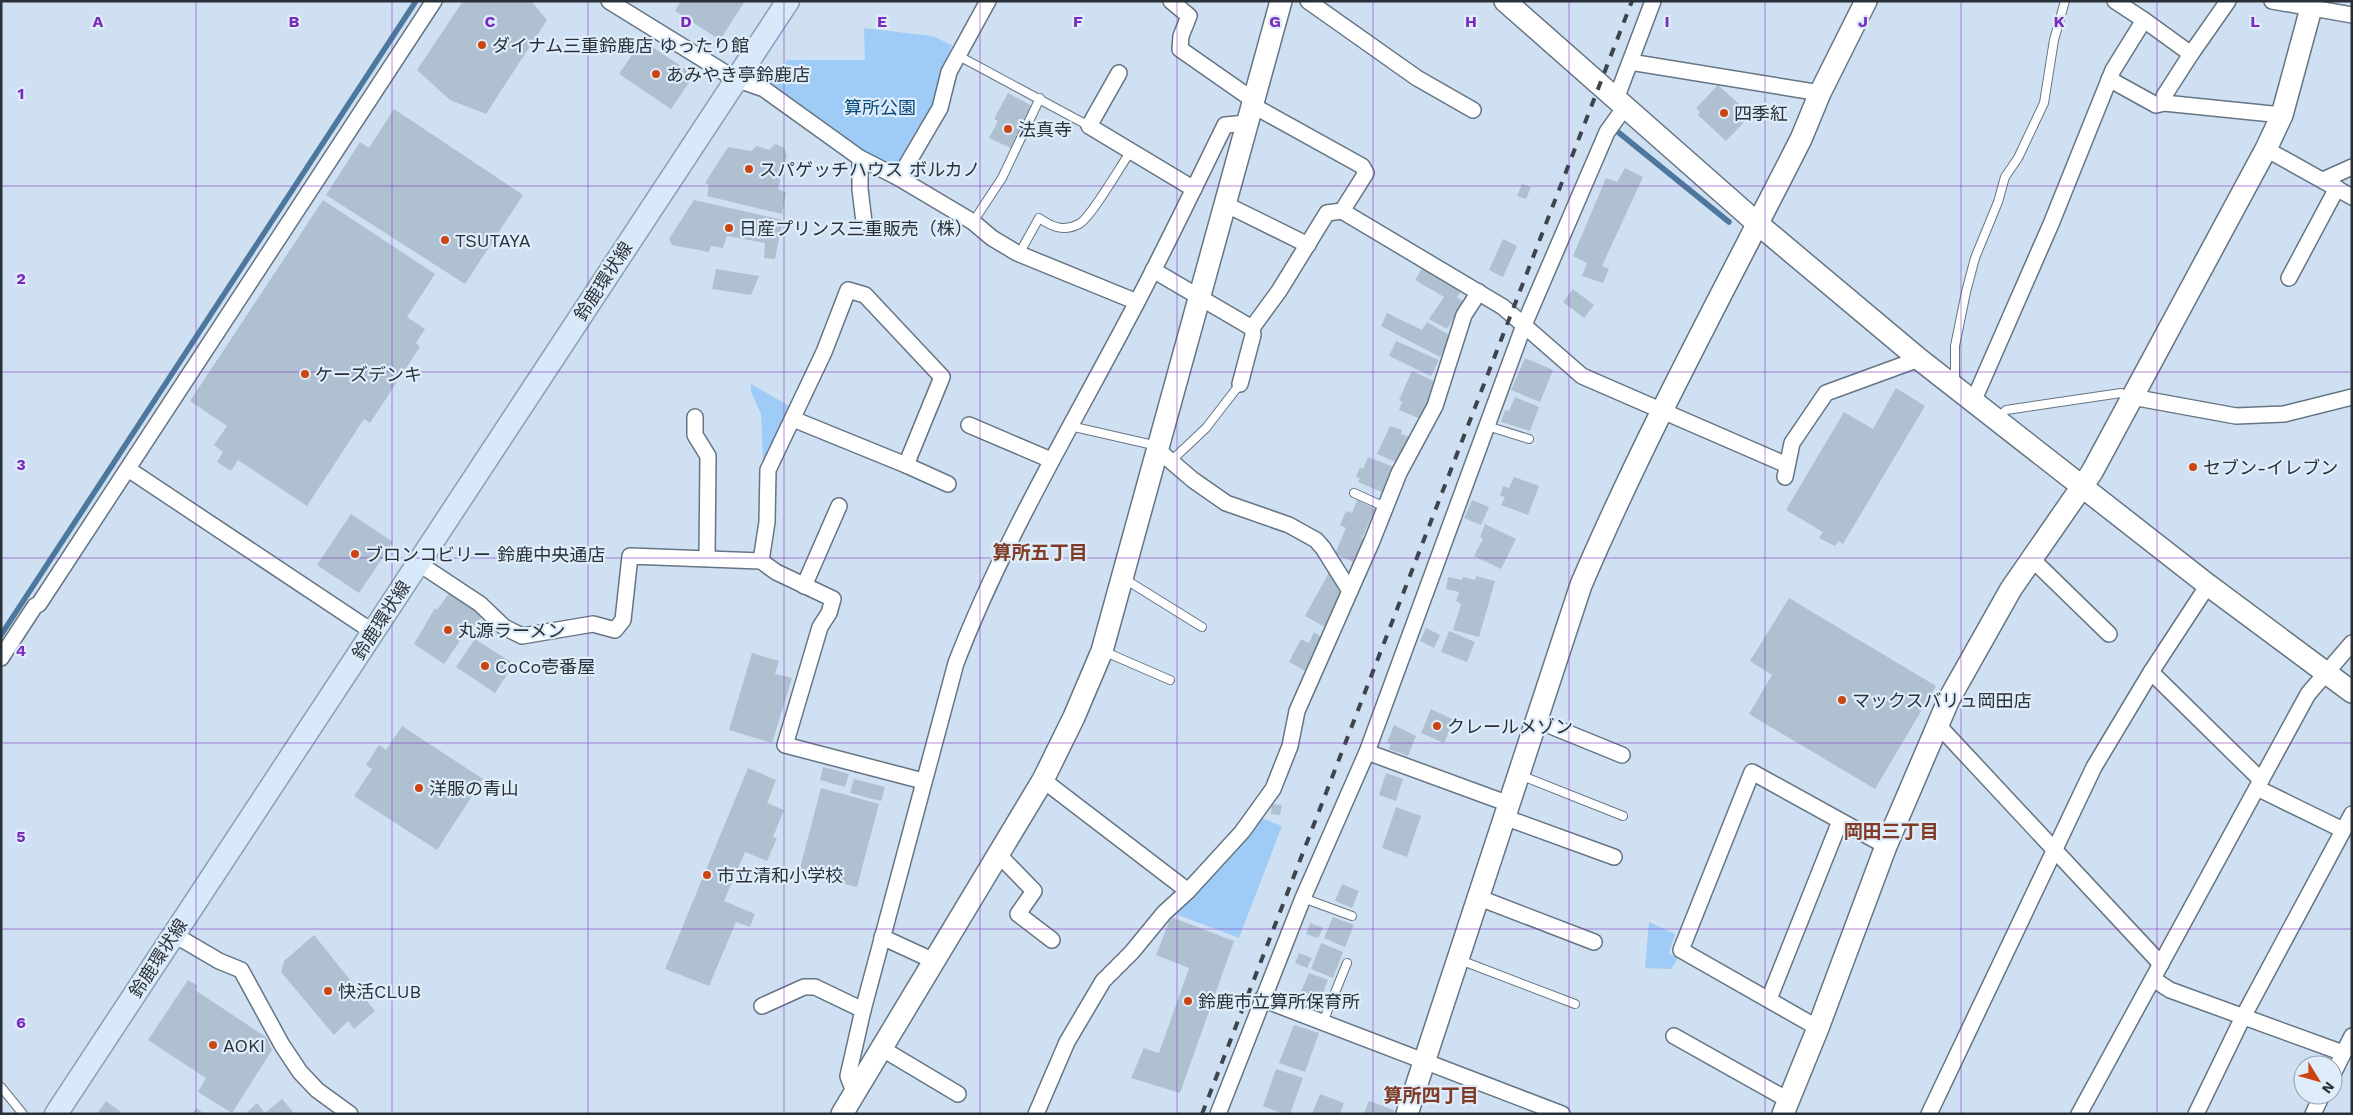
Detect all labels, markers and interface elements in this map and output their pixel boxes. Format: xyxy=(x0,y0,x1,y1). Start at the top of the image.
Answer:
text: A xyxy=(93,12,104,31)
text: B xyxy=(289,12,300,31)
text: C xyxy=(485,12,496,31)
text: D xyxy=(680,12,692,31)
text: E xyxy=(877,12,887,31)
text: F xyxy=(1073,12,1083,31)
text: G xyxy=(1269,12,1281,31)
text: H xyxy=(1465,12,1477,31)
text: I xyxy=(1664,12,1670,31)
text: J xyxy=(1858,12,1868,31)
text: K xyxy=(2053,12,2065,31)
text: L xyxy=(2250,12,2260,31)
place label: ダイナム三重鈴鹿店 ゆったり館 xyxy=(492,35,749,56)
marker: ダイナム三重鈴鹿店 ゆったり館 xyxy=(476,39,488,51)
place label: あみやき亭鈴鹿店 xyxy=(666,64,810,85)
marker: あみやき亭鈴鹿店 xyxy=(650,68,662,80)
text: 1 xyxy=(18,84,24,103)
park label: 算所公園 xyxy=(844,97,916,118)
place label: 四季紅 xyxy=(1734,103,1788,124)
marker: 四季紅 xyxy=(1718,107,1730,119)
place label: 法真寺 xyxy=(1018,119,1072,140)
marker: 法真寺 xyxy=(1002,123,1014,135)
place label: スパゲッチハウス ボルカノ xyxy=(759,159,981,180)
marker: スパゲッチハウス ボルカノ xyxy=(743,163,755,175)
place label: 日産プリンス三重販売（株） xyxy=(739,218,973,239)
marker: 日産プリンス三重販売（株） xyxy=(723,222,735,234)
place label: TSUTAYA xyxy=(455,230,531,251)
marker: TSUTAYA xyxy=(439,234,451,246)
street label: 鈴鹿環状線 xyxy=(570,238,636,324)
text: 2 xyxy=(16,269,26,288)
place label: ケーズデンキ xyxy=(315,364,422,385)
marker: ケーズデンキ xyxy=(299,368,311,380)
text: 3 xyxy=(16,455,26,474)
place label: セブン-イレブン xyxy=(2203,457,2338,478)
marker: セブン-イレブン xyxy=(2187,461,2199,473)
district label: 算所五丁目 xyxy=(992,541,1088,564)
place label: ブロンコビリー 鈴鹿中央通店 xyxy=(365,544,605,565)
marker: ブロンコビリー 鈴鹿中央通店 xyxy=(349,548,361,560)
street label: 鈴鹿環状線 xyxy=(348,577,414,663)
place label: 丸源ラーメン xyxy=(458,620,565,641)
marker: 丸源ラーメン xyxy=(442,624,454,636)
text: 4 xyxy=(16,641,26,660)
place label: CoCo壱番屋 xyxy=(495,656,595,677)
marker: CoCo壱番屋 xyxy=(479,660,491,672)
place label: マックスバリュ岡田店 xyxy=(1852,690,2031,711)
marker: マックスバリュ岡田店 xyxy=(1836,694,1848,706)
place label: クレールメゾン xyxy=(1447,716,1573,737)
marker: クレールメゾン xyxy=(1431,720,1443,732)
place label: 洋服の青山 xyxy=(429,778,519,799)
marker: 洋服の青山 xyxy=(413,782,425,794)
district label: 岡田三丁目 xyxy=(1843,820,1939,843)
text: 5 xyxy=(16,827,26,846)
place label: 市立清和小学校 xyxy=(717,865,843,886)
marker: 市立清和小学校 xyxy=(701,869,713,881)
street label: 鈴鹿環状線 xyxy=(125,915,191,1001)
place label: 快活CLUB xyxy=(338,981,421,1002)
marker: 快活CLUB xyxy=(322,985,334,997)
place label: 鈴鹿市立算所保育所 xyxy=(1198,991,1360,1012)
marker: 鈴鹿市立算所保育所 xyxy=(1182,995,1194,1007)
text: 6 xyxy=(16,1013,26,1032)
place label: AOKI xyxy=(223,1035,265,1056)
marker: AOKI xyxy=(207,1039,219,1051)
north arrow xyxy=(2293,1055,2343,1105)
text: N xyxy=(2319,1079,2338,1097)
district label: 算所四丁目 xyxy=(1383,1084,1479,1107)

